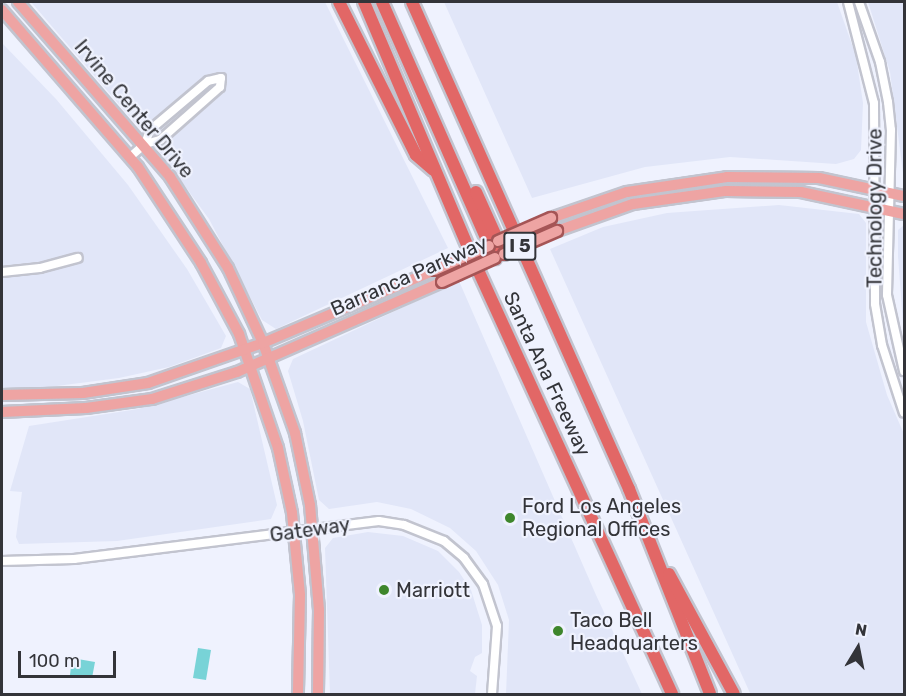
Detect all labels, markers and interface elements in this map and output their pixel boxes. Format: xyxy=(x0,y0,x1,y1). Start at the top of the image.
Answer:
street label: Irvine Center Drive xyxy=(69,35,199,183)
street label: Technology Drive xyxy=(863,128,887,288)
street label: Barranca Parkway xyxy=(327,231,491,321)
road number: I 5 xyxy=(502,231,538,261)
street label: Santa Ana Freeway xyxy=(498,288,596,460)
place label: Ford Los Angeles Regional Offices xyxy=(522,494,682,541)
marker: Ford Los Angeles Regional Offices xyxy=(503,511,517,525)
street label: Gateway xyxy=(268,512,352,548)
place label: Marriott xyxy=(396,578,470,602)
marker: Marriott xyxy=(377,583,391,597)
place label: Taco Bell Headquarters xyxy=(570,608,698,655)
north arrow xyxy=(828,618,888,678)
text: N xyxy=(854,619,869,640)
marker: Taco Bell Headquarters xyxy=(551,624,565,638)
scale bar xyxy=(21,639,118,677)
text: 100 m xyxy=(29,650,80,672)

